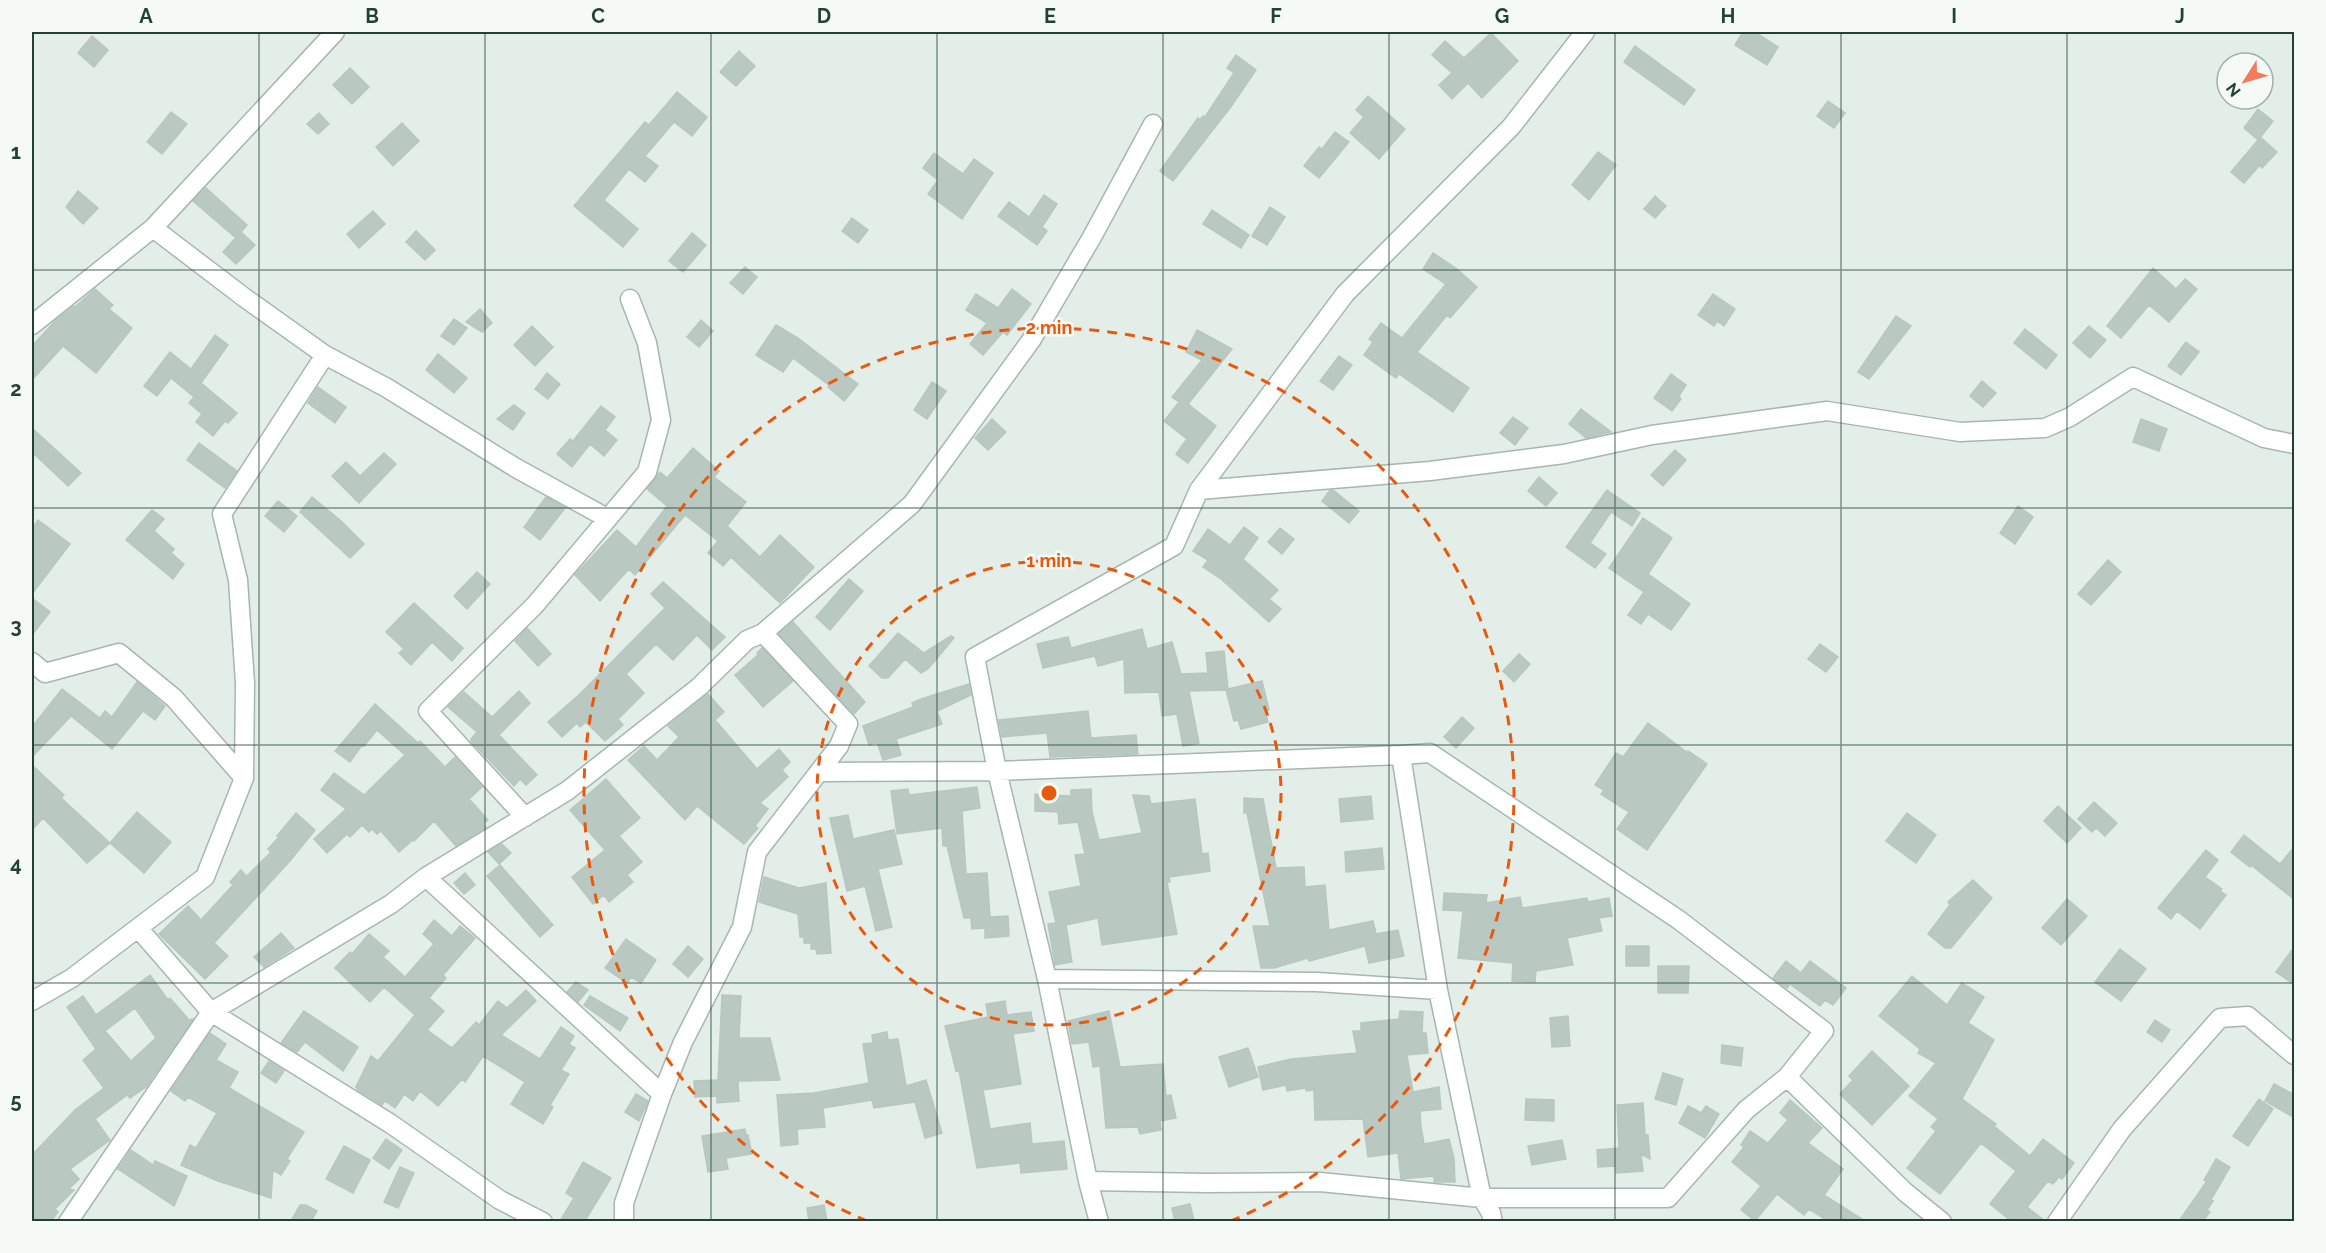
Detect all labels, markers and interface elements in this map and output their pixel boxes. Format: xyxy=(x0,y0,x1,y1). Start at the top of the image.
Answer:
text: A xyxy=(139,4,153,28)
text: B xyxy=(365,4,379,28)
text: C xyxy=(591,4,605,28)
text: D xyxy=(817,4,831,28)
text: E xyxy=(1044,4,1056,28)
text: F xyxy=(1270,4,1282,28)
text: G xyxy=(1495,4,1509,28)
text: H xyxy=(1721,4,1735,28)
text: I xyxy=(1951,4,1957,28)
text: J xyxy=(2175,4,2185,28)
north arrow xyxy=(2215,51,2275,111)
text: N xyxy=(2222,79,2245,100)
text: 1 xyxy=(11,140,21,164)
text: 2 min xyxy=(1026,317,1072,338)
text: 2 xyxy=(10,377,22,401)
text: 1 min xyxy=(1026,550,1072,571)
text: 3 xyxy=(10,614,22,638)
centre of rings xyxy=(1039,783,1059,803)
text: 4 xyxy=(10,852,22,876)
text: 5 xyxy=(10,1089,22,1113)

